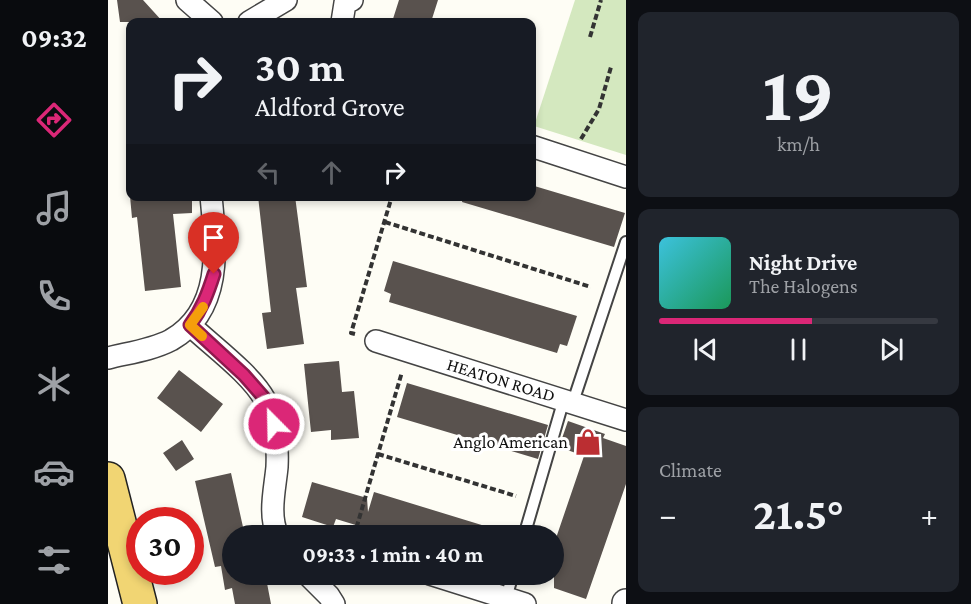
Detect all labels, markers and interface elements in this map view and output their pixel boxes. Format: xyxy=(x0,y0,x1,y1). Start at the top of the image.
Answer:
text: 09:32 xyxy=(21,23,87,53)
icon: right xyxy=(156,42,234,120)
text: 30 m xyxy=(255,43,345,90)
text: 19 xyxy=(763,50,834,137)
text: Aldford Grove xyxy=(255,92,405,122)
icon: directions xyxy=(33,99,75,141)
text: km/h xyxy=(777,133,820,155)
icon: left xyxy=(252,156,285,189)
icon: ahead xyxy=(315,156,348,189)
icon: right xyxy=(378,156,411,189)
icon: music xyxy=(33,187,75,229)
pin xyxy=(188,212,239,274)
icon: arrive xyxy=(197,221,230,254)
text: Night Drive xyxy=(749,250,857,275)
icon: phone xyxy=(33,275,75,317)
text: The Halogens xyxy=(749,275,858,297)
icon: previous xyxy=(689,333,722,366)
icon: pause xyxy=(782,333,815,366)
icon: next xyxy=(875,333,908,366)
street label: HEATON ROAD xyxy=(444,354,558,406)
icon: climate xyxy=(33,363,75,405)
position arrow xyxy=(242,392,306,456)
shop icon: Anglo American xyxy=(573,427,603,457)
place label: Anglo American xyxy=(453,432,568,452)
icon: car xyxy=(33,451,75,493)
text: Climate xyxy=(659,459,722,481)
text: 21.5° xyxy=(753,489,844,539)
text: − xyxy=(659,496,676,533)
text: + xyxy=(921,496,938,533)
speed limit sign: 30 xyxy=(126,507,204,585)
icon: filters xyxy=(33,539,75,581)
text: 09:33 · 1 min · 40 m xyxy=(303,542,483,567)

